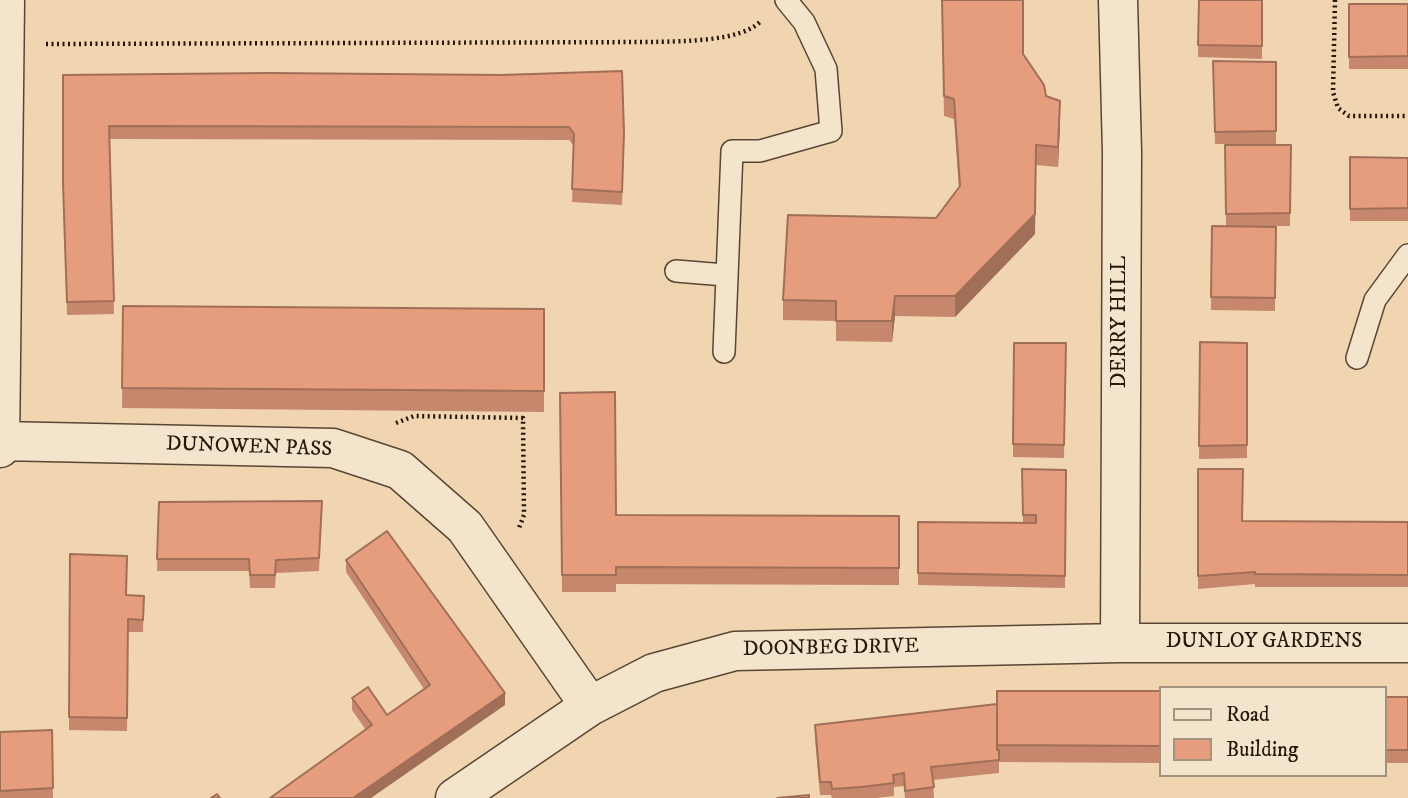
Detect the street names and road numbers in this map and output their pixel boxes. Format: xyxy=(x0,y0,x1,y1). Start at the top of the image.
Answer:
street label: DERRY HILL xyxy=(1108,256,1134,388)
street label: DUNOWEN PASS xyxy=(165,433,333,463)
street label: DUNLOY GARDENS xyxy=(1166,630,1362,656)
street label: DOONBEG DRIVE xyxy=(743,635,919,663)

